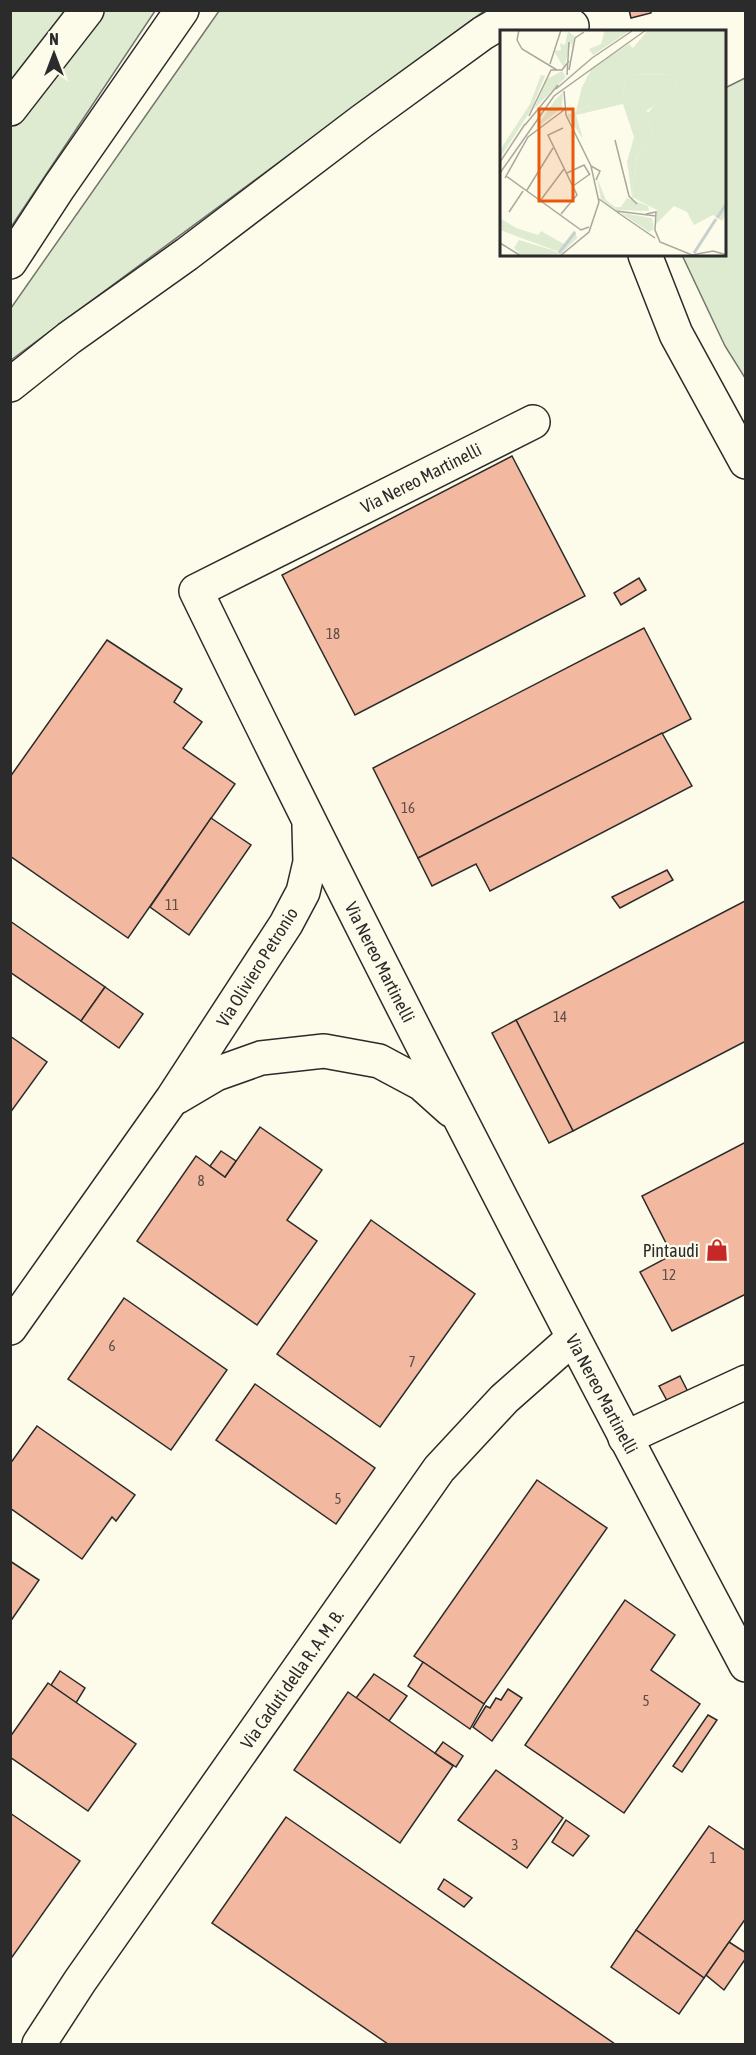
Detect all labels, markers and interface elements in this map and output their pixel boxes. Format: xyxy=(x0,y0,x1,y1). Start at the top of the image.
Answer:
north arrow xyxy=(24,24,84,84)
text: N xyxy=(49,30,59,48)
inset map xyxy=(500,30,726,256)
street label: Via Nereo Martinelli xyxy=(357,439,485,517)
house number: 18 xyxy=(326,625,340,642)
house number: 16 xyxy=(401,799,415,816)
house number: 11 xyxy=(165,896,179,913)
street label: Via Nereo Martinelli xyxy=(341,898,419,1026)
street label: Via Oliviero Petronio xyxy=(212,904,302,1030)
house number: 14 xyxy=(553,1008,567,1025)
house number: 8 xyxy=(197,1172,205,1189)
shop icon: Pintaudi xyxy=(704,1237,730,1263)
place label: Pintaudi xyxy=(643,1240,699,1261)
house number: 12 xyxy=(662,1266,676,1283)
street label: Via Nereo Martinelli xyxy=(562,1331,642,1457)
house number: 6 xyxy=(108,1337,116,1354)
house number: 7 xyxy=(408,1353,416,1370)
house number: 5 xyxy=(334,1490,342,1507)
street label: Via Caduti della R. A. M. B. xyxy=(236,1605,348,1753)
house number: 5 xyxy=(642,1692,650,1709)
house number: 3 xyxy=(511,1836,519,1853)
house number: 1 xyxy=(709,1849,717,1866)

